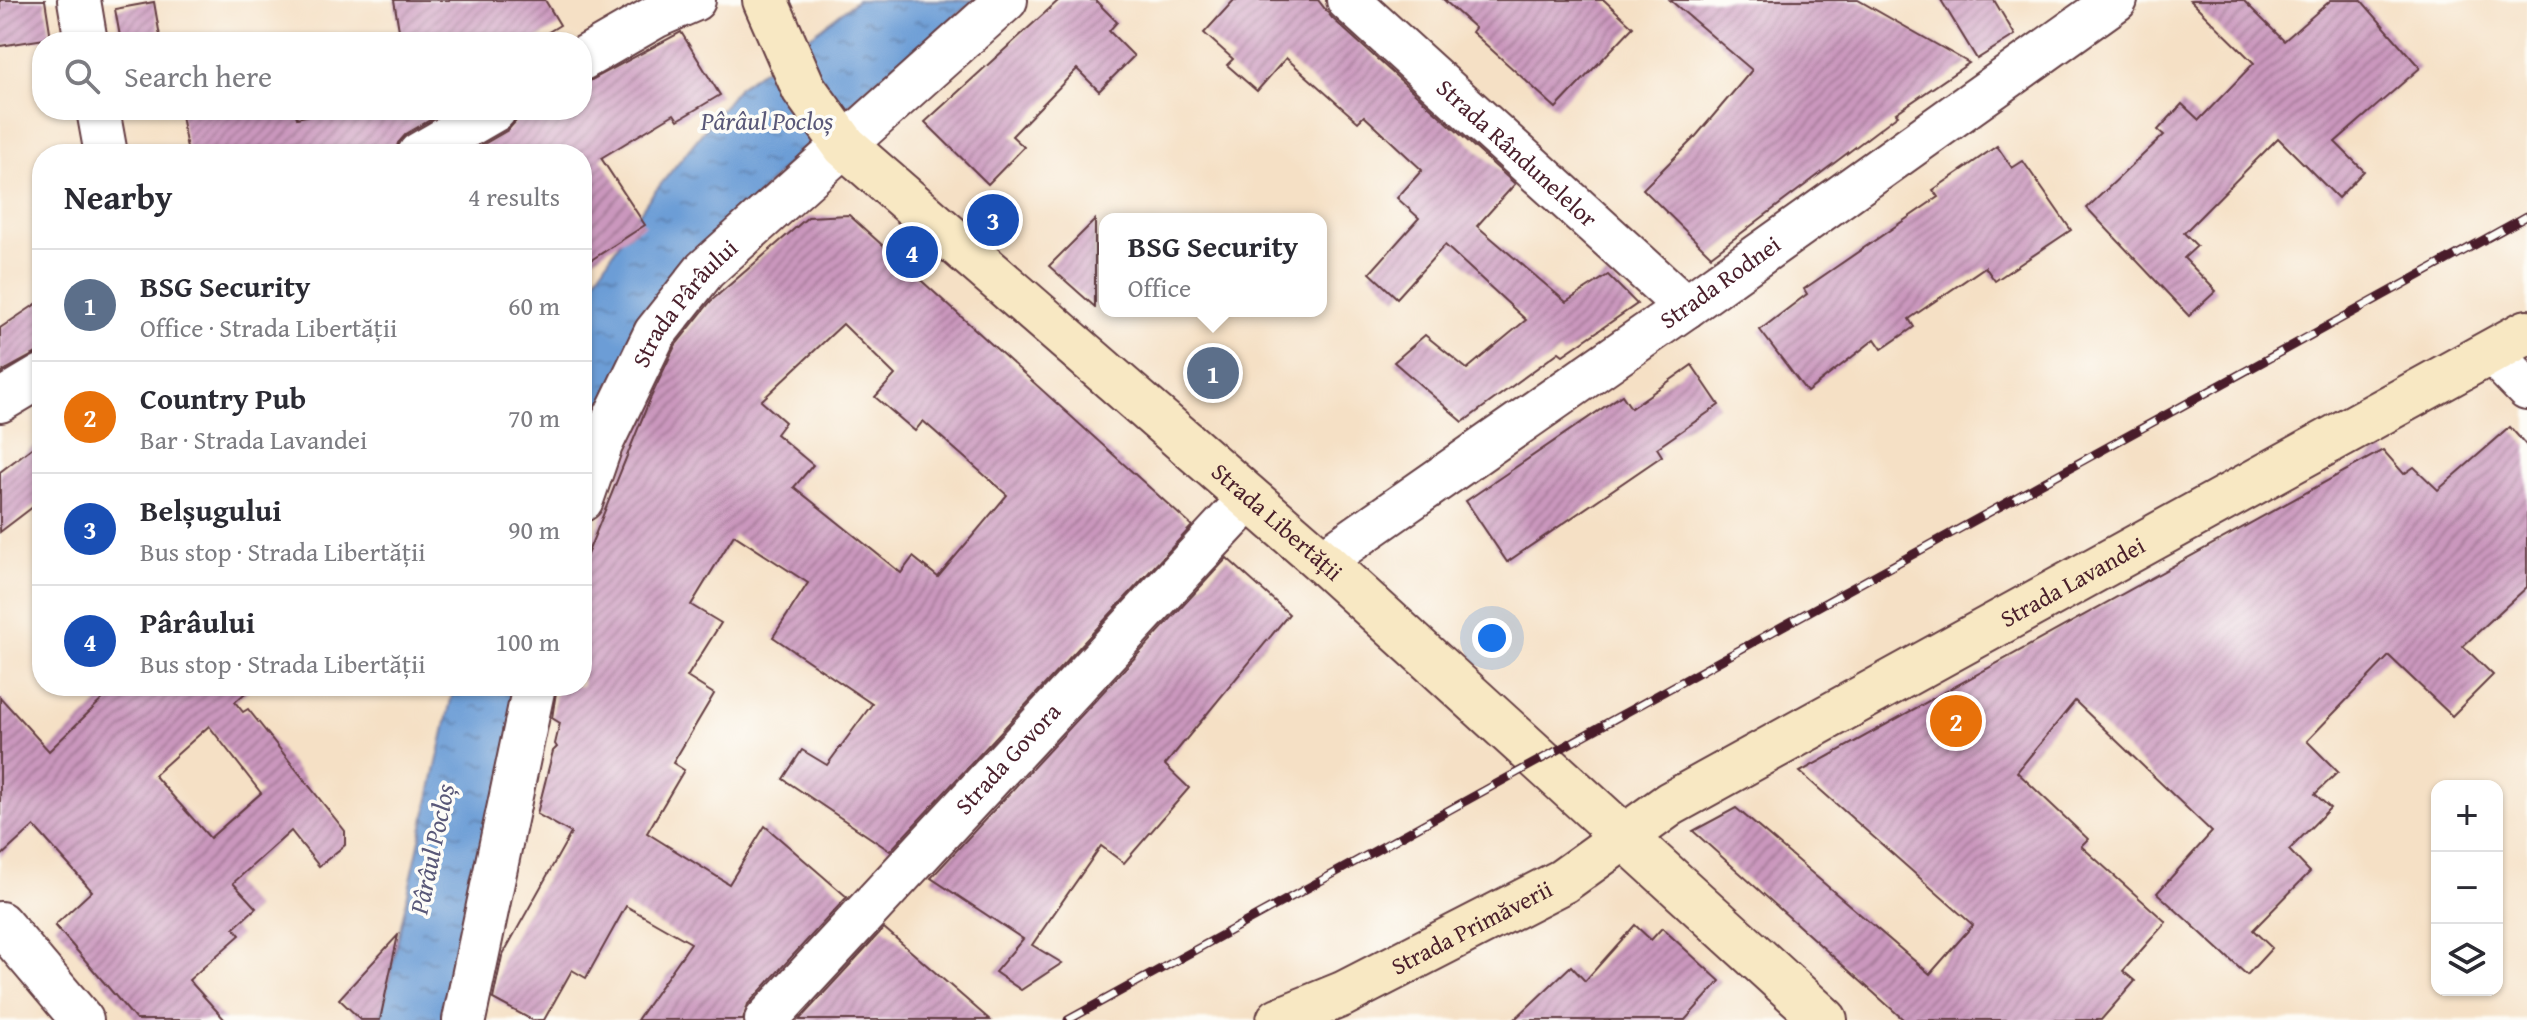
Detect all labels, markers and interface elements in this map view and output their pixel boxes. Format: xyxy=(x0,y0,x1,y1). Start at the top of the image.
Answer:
search box xyxy=(32,32,592,120)
icon: search xyxy=(60,54,104,98)
text: Search here xyxy=(124,54,272,98)
street label: Strada Rândunelelor xyxy=(1429,70,1605,235)
water label: Pârâul Pocloș xyxy=(700,101,834,140)
text: Nearby xyxy=(64,172,173,221)
text: 4 results xyxy=(468,177,560,216)
pin: 3 xyxy=(967,190,1019,250)
popup xyxy=(1099,213,1327,317)
pin: 4 xyxy=(886,222,938,282)
text: BSG Security xyxy=(1128,224,1298,268)
street label: Strada Rodnei xyxy=(1652,227,1788,337)
street label: Strada Pârâului xyxy=(623,230,745,373)
text: BSG Security xyxy=(140,264,310,308)
text: Office xyxy=(1128,268,1191,307)
text: 1 xyxy=(83,286,97,325)
text: 60 m xyxy=(508,286,560,325)
text: Office · Strada Libertății xyxy=(140,308,397,347)
pin: 1 xyxy=(1187,343,1239,403)
text: Country Pub xyxy=(140,376,306,420)
text: 2 xyxy=(83,398,97,437)
text: 70 m xyxy=(508,398,560,437)
text: Bar · Strada Lavandei xyxy=(140,420,367,459)
street label: Strada Libertății xyxy=(1204,454,1351,589)
text: Belșugului xyxy=(140,488,282,532)
text: 3 xyxy=(83,510,97,549)
text: 90 m xyxy=(508,510,560,549)
street label: Strada Lavandei xyxy=(1994,528,2151,636)
text: Bus stop · Strada Libertății xyxy=(140,532,426,571)
text: Pârâului xyxy=(140,600,255,644)
your location xyxy=(1472,618,1512,658)
text: 4 xyxy=(83,622,97,661)
text: 100 m xyxy=(495,622,560,661)
text: Bus stop · Strada Libertății xyxy=(140,644,426,683)
pin: 2 xyxy=(1930,691,1982,751)
street label: Strada Govora xyxy=(947,694,1069,822)
water label: Pârâul Pocloș xyxy=(398,779,464,919)
map controls xyxy=(2431,780,2503,996)
button: + xyxy=(2431,780,2503,852)
button: − xyxy=(2431,852,2503,924)
street label: Strada Primăverii xyxy=(1385,871,1559,983)
button: layers xyxy=(2431,924,2503,996)

